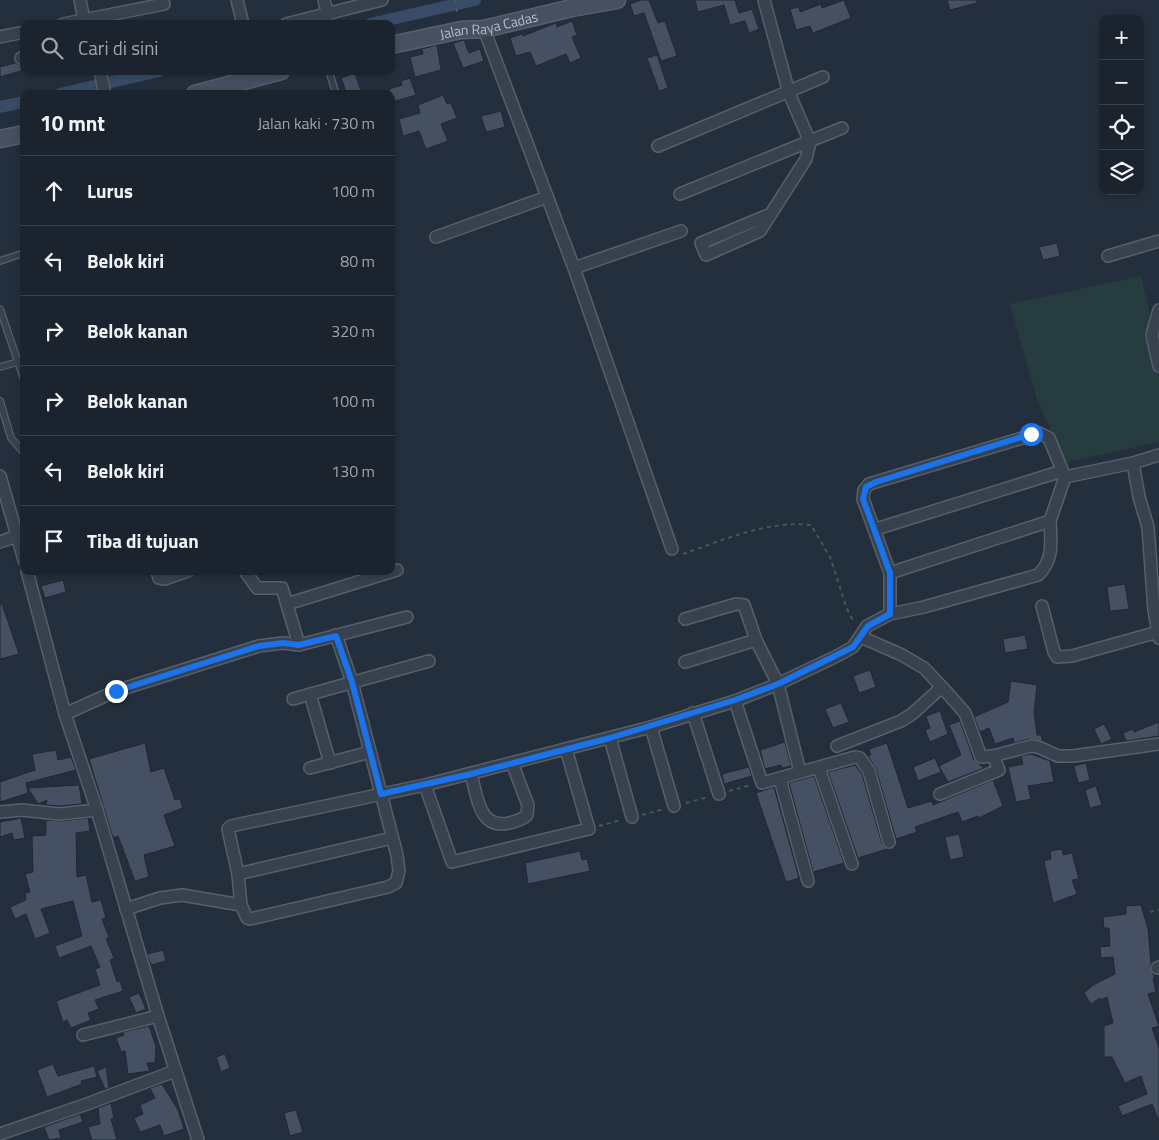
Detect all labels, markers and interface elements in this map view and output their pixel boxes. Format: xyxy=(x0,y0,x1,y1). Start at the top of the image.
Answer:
street label: Jalan Raya Cadas xyxy=(438,5,540,44)
map controls xyxy=(1099,15,1144,195)
button: + xyxy=(1099,15,1144,60)
search box xyxy=(20,20,395,75)
text: Cari di sini xyxy=(78,33,159,62)
icon: search xyxy=(38,34,66,62)
button: − xyxy=(1099,60,1144,105)
button: locate xyxy=(1099,105,1144,150)
text: 10 mnt xyxy=(40,107,105,139)
text: Jalan kaki · 730 m xyxy=(257,111,375,135)
button: layers xyxy=(1099,150,1144,195)
text: Lurus xyxy=(87,176,133,205)
icon: ahead xyxy=(40,177,68,205)
text: 100 m xyxy=(331,179,375,203)
text: Belok kiri xyxy=(87,246,164,275)
icon: left xyxy=(40,247,68,275)
text: 80 m xyxy=(340,249,375,273)
text: Belok kanan xyxy=(87,316,188,345)
icon: right xyxy=(40,317,68,345)
text: 320 m xyxy=(331,319,375,343)
text: Belok kanan xyxy=(87,386,188,415)
icon: right xyxy=(40,387,68,415)
text: 100 m xyxy=(331,389,375,413)
route start xyxy=(1020,423,1043,446)
text: Belok kiri xyxy=(87,456,164,485)
icon: left xyxy=(40,457,68,485)
text: 130 m xyxy=(331,459,375,483)
text: Tiba di tujuan xyxy=(87,526,199,555)
icon: arrive xyxy=(40,527,68,555)
route end xyxy=(105,680,128,703)

